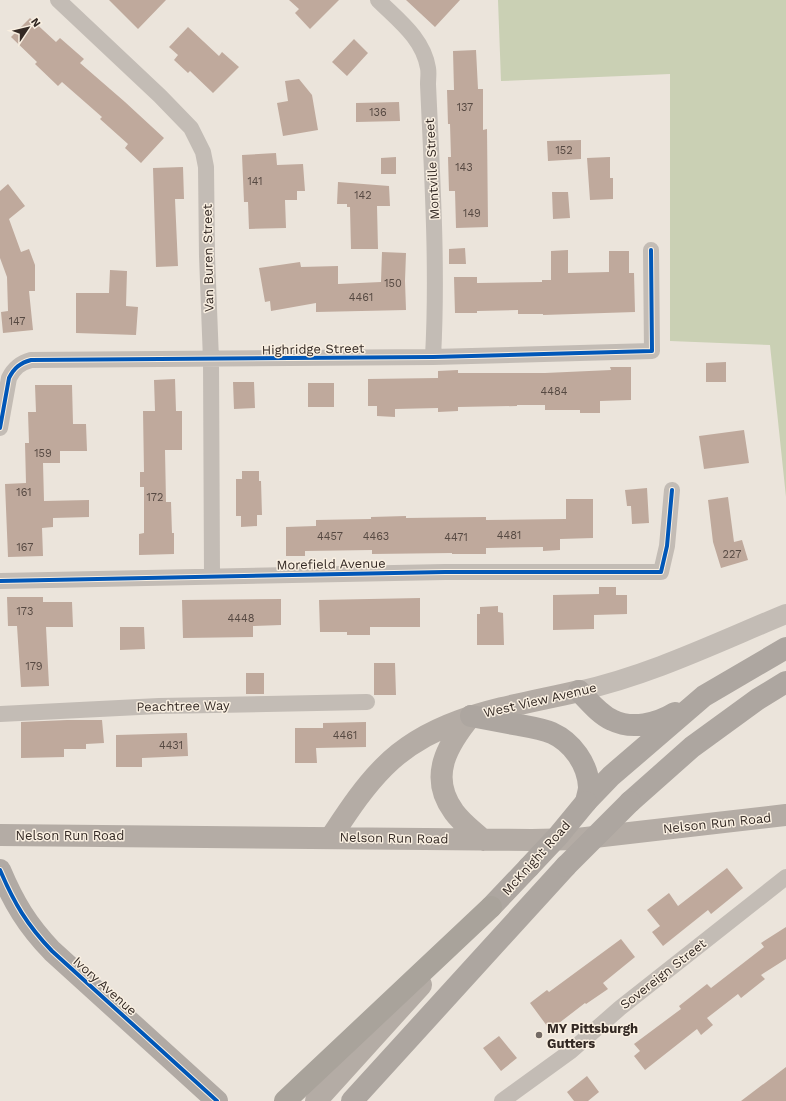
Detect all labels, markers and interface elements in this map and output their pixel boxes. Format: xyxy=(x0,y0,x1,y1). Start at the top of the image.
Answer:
north arrow xyxy=(8,8,48,48)
text: N xyxy=(28,15,43,30)
house number: 137 xyxy=(457,101,473,114)
house number: 136 xyxy=(369,106,387,119)
street label: Montville Street xyxy=(422,117,442,220)
house number: 152 xyxy=(555,144,573,157)
house number: 143 xyxy=(455,161,473,174)
house number: 141 xyxy=(247,175,263,188)
house number: 142 xyxy=(354,189,372,202)
street label: Van Buren Street xyxy=(200,203,216,312)
house number: 149 xyxy=(463,207,481,220)
house number: 150 xyxy=(384,277,402,290)
house number: 4461 xyxy=(349,291,373,304)
house number: 147 xyxy=(9,315,25,328)
street label: Highridge Street xyxy=(261,341,365,357)
house number: 4484 xyxy=(541,385,568,398)
house number: 159 xyxy=(34,447,52,460)
house number: 161 xyxy=(16,486,32,499)
house number: 172 xyxy=(147,491,163,504)
house number: 4481 xyxy=(497,529,521,542)
house number: 4457 xyxy=(317,530,343,543)
house number: 4463 xyxy=(363,530,389,543)
house number: 4471 xyxy=(444,531,468,544)
house number: 167 xyxy=(16,541,34,554)
house number: 227 xyxy=(723,548,741,561)
street label: Morefield Avenue xyxy=(276,556,386,572)
house number: 173 xyxy=(17,605,33,618)
house number: 4448 xyxy=(228,612,255,625)
house number: 179 xyxy=(25,660,43,673)
street label: West View Avenue xyxy=(482,680,598,720)
street label: Peachtree Way xyxy=(136,698,230,714)
house number: 4461 xyxy=(333,729,357,742)
house number: 4431 xyxy=(159,739,183,752)
street label: Nelson Run Road xyxy=(662,810,772,836)
street label: McKnight Road xyxy=(499,818,573,898)
street label: Nelson Run Road xyxy=(16,828,124,843)
street label: Nelson Run Road xyxy=(339,830,449,846)
street label: Sovereign Street xyxy=(617,935,709,1012)
street label: Ivory Avenue xyxy=(70,954,140,1018)
place label: MY Pittsburgh Gutters xyxy=(547,1021,638,1051)
marker: MY Pittsburgh Gutters xyxy=(534,1030,544,1040)

